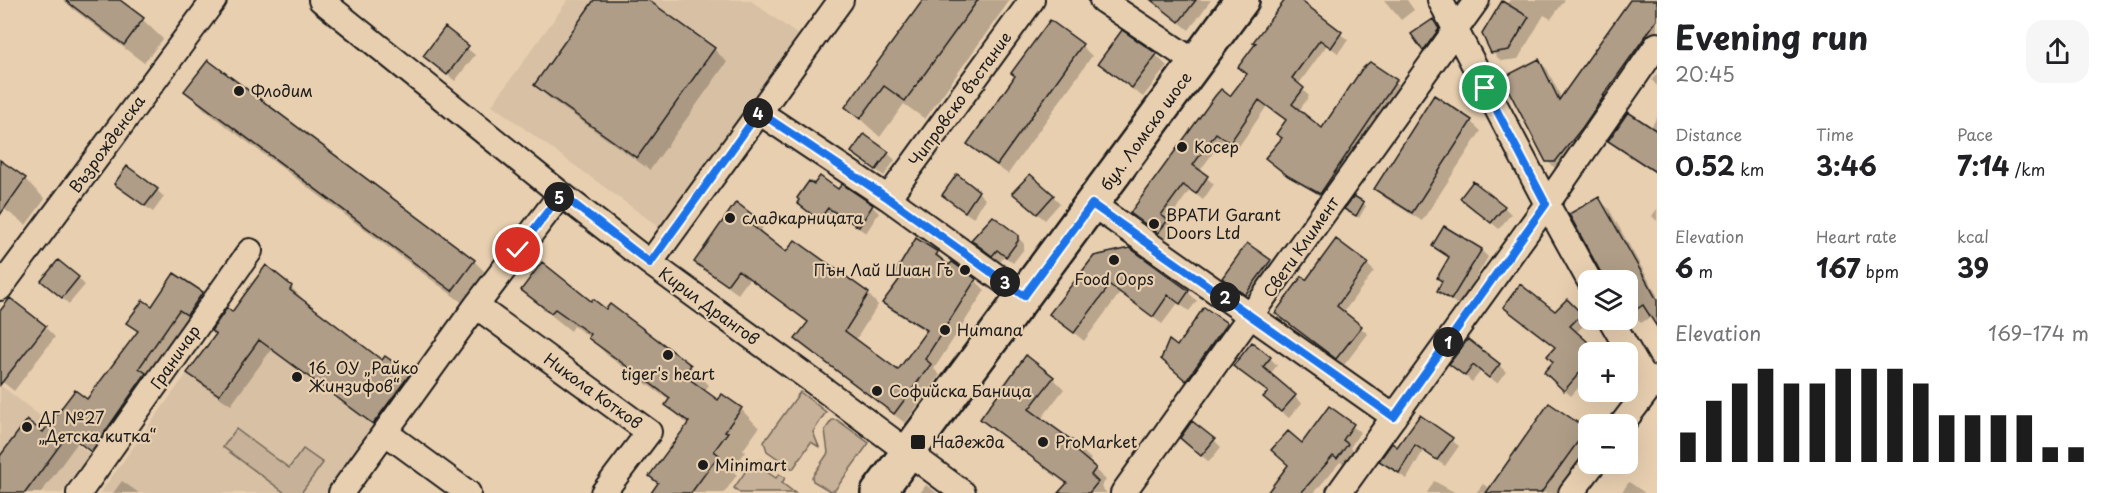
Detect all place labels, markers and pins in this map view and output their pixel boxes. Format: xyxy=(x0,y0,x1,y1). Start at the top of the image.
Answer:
pin xyxy=(1459,62,1510,113)
place label: Флодим xyxy=(251,78,313,102)
marker: Флодим xyxy=(232,84,246,98)
pin: 4 xyxy=(743,98,773,128)
place label: Косер xyxy=(1194,134,1239,158)
marker: Косер xyxy=(1175,140,1189,154)
pin: 5 xyxy=(544,182,574,212)
place label: ВРАТИ Garant Doors Ltd xyxy=(1166,202,1281,244)
place label: сладкарницата xyxy=(742,205,864,229)
marker: сладкарницата xyxy=(723,211,737,225)
marker: ВРАТИ Garant Doors Ltd xyxy=(1147,217,1161,231)
pin xyxy=(492,224,543,275)
marker: Food Oops xyxy=(1107,253,1121,267)
place label: Пън Лай Шиан Гъ xyxy=(814,257,953,281)
marker: Пън Лай Шиан Гъ xyxy=(958,263,972,277)
place label: Food Oops xyxy=(1074,266,1154,290)
pin: 3 xyxy=(990,267,1020,297)
pin: 2 xyxy=(1210,282,1240,312)
place label: Humana xyxy=(957,317,1023,341)
marker: Humana xyxy=(938,323,952,337)
pin: 1 xyxy=(1433,327,1463,357)
marker: tiger's heart xyxy=(661,348,675,362)
place label: 16. ОУ „Райко Жинзифов“ xyxy=(308,355,419,397)
place label: tiger's heart xyxy=(621,361,715,385)
marker: 16. ОУ „Райко Жинзифов“ xyxy=(290,370,304,384)
place label: Софийска Баница xyxy=(889,378,1031,402)
marker: Софийска Баница xyxy=(870,384,884,398)
place label: ДГ №27 „Детска китка“ xyxy=(38,405,156,447)
marker: ДГ №27 „Детска китка“ xyxy=(20,420,34,434)
place label: Надежда xyxy=(932,429,1005,453)
place label: ProMarket xyxy=(1055,429,1138,453)
marker: Надежда xyxy=(909,433,927,451)
marker: ProMarket xyxy=(1036,435,1050,449)
place label: Minimart xyxy=(715,452,787,476)
marker: Minimart xyxy=(696,458,710,472)

